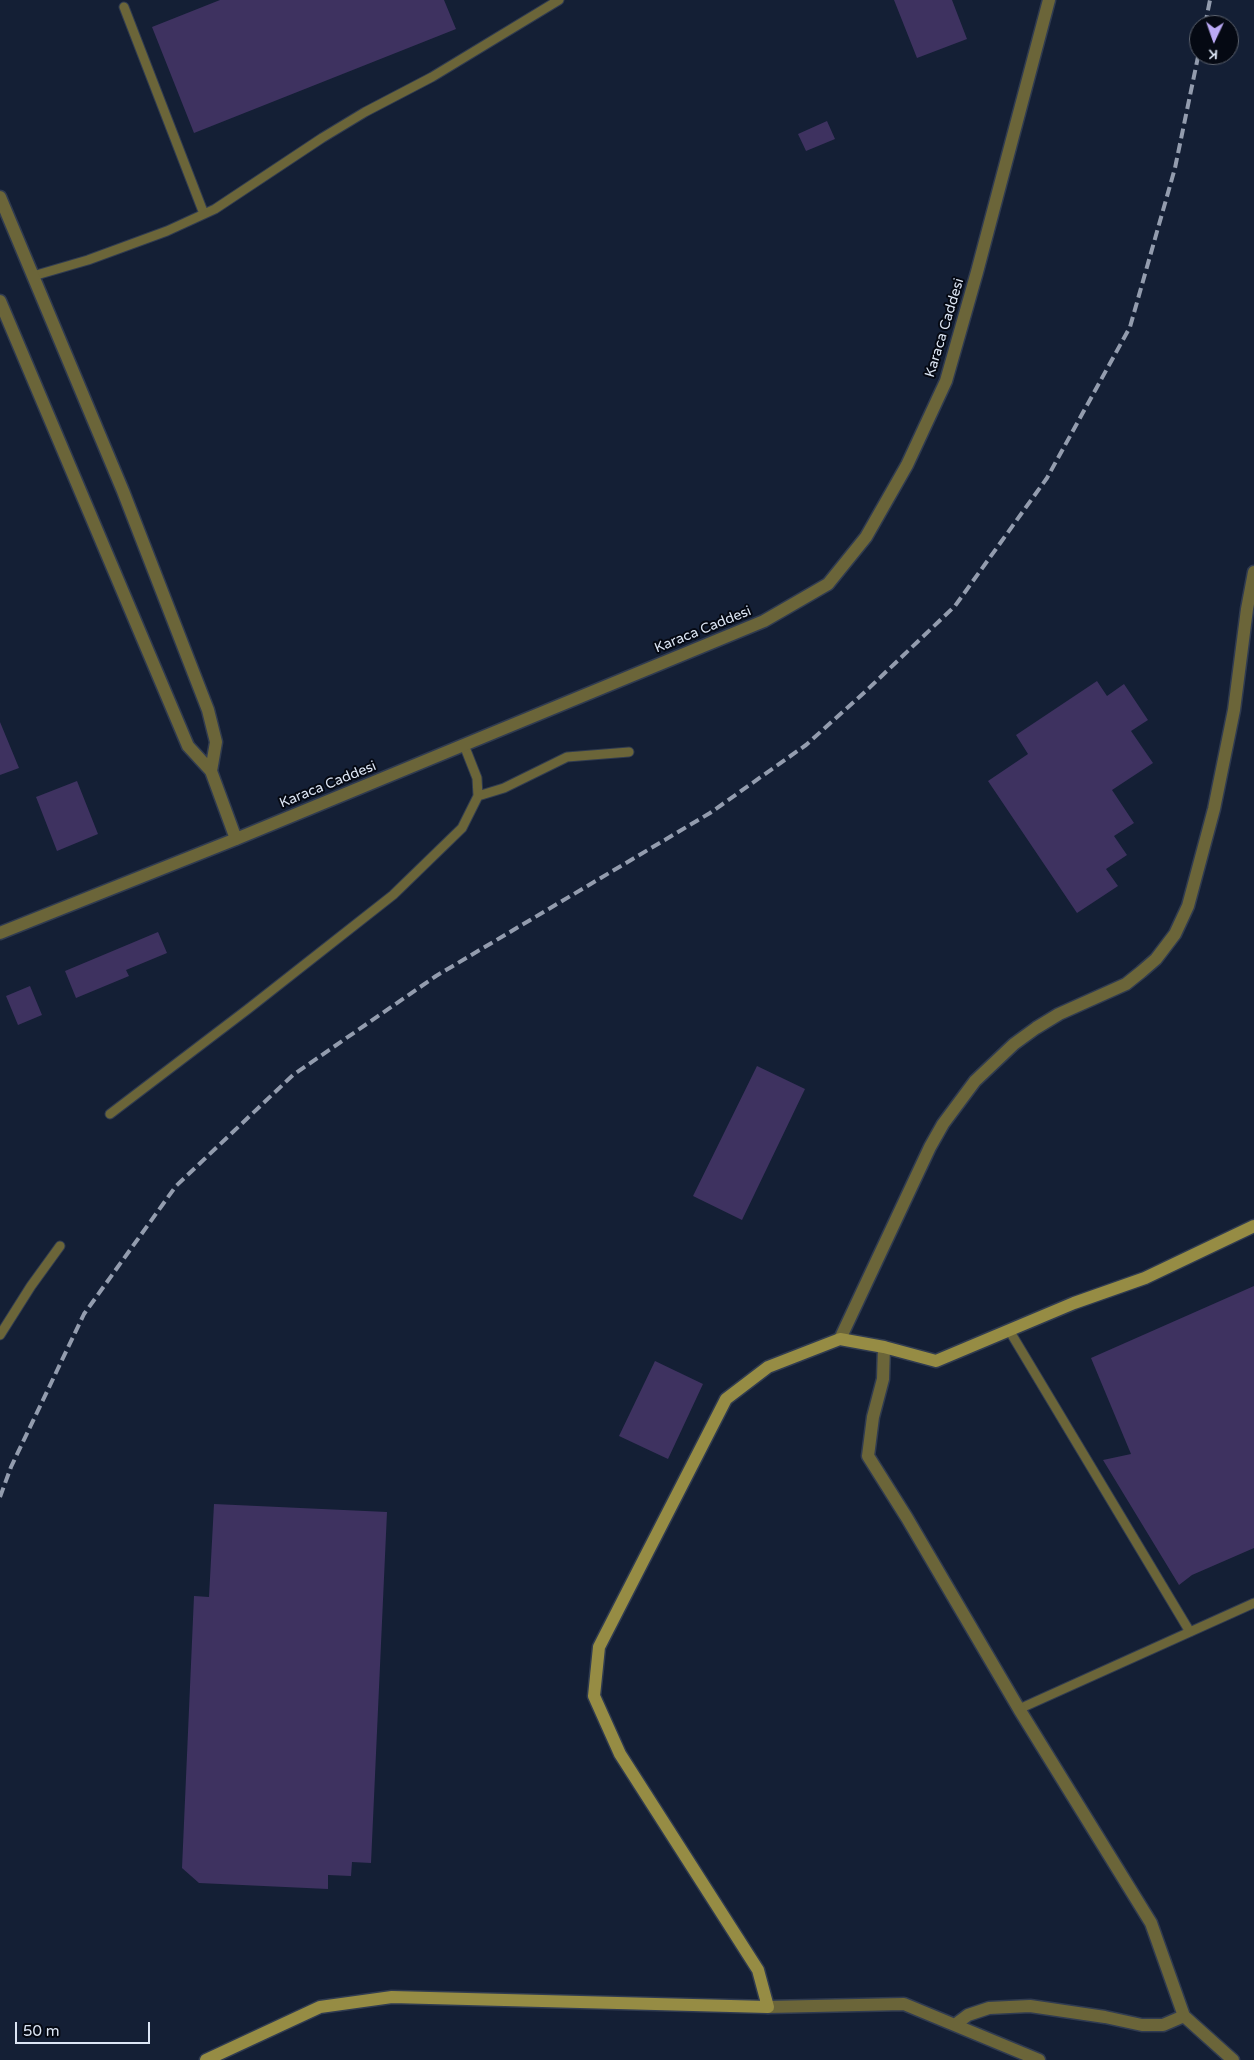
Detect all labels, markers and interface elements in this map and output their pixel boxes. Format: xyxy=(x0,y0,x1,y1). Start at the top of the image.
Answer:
north arrow xyxy=(1189,15,1239,65)
text: K xyxy=(1208,46,1218,63)
street label: Karaca Caddesi xyxy=(922,276,968,380)
street label: Karaca Caddesi xyxy=(652,603,754,657)
street label: Karaca Caddesi xyxy=(277,758,379,812)
scale bar xyxy=(18,2012,152,2044)
text: 50 m xyxy=(23,2022,60,2040)

